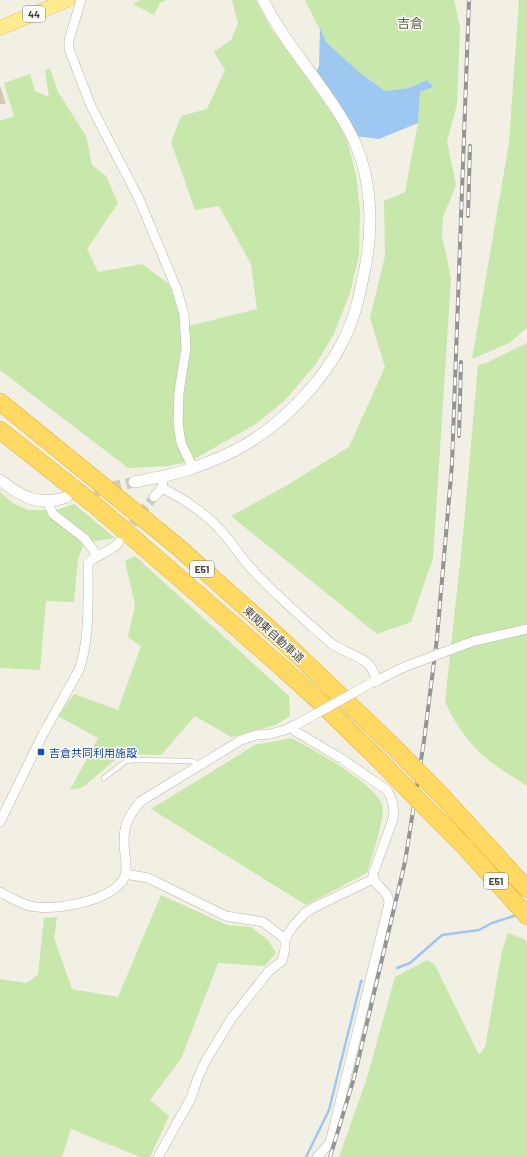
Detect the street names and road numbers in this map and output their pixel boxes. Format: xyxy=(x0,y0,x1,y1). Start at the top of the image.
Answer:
road number: 44 xyxy=(23,6,45,22)
road number: E51 xyxy=(190,561,214,577)
street label: 東関東自動車道 xyxy=(241,603,307,665)
road number: E51 xyxy=(484,873,508,889)

